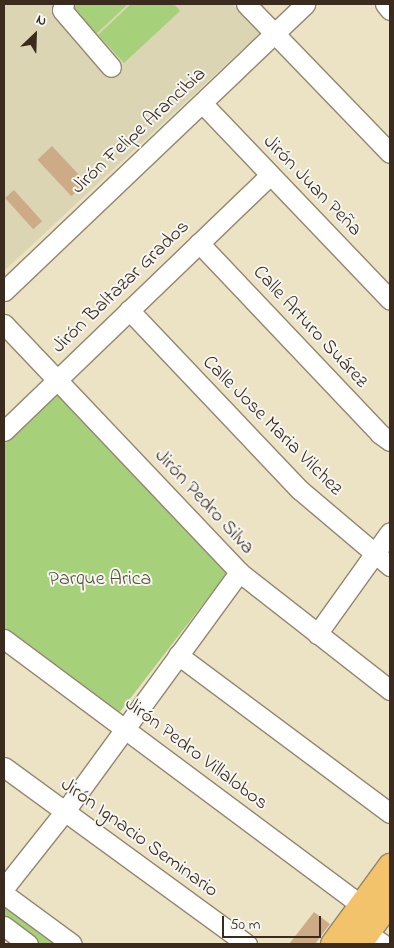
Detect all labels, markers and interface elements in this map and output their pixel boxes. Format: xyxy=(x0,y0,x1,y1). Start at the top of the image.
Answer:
text: N xyxy=(33,9,50,32)
north arrow xyxy=(10,10,60,60)
street label: Jirón Felipe Arancibia xyxy=(67,62,211,200)
street label: Jirón Juan Peña xyxy=(258,130,366,242)
street label: Jirón Baltazar Grados xyxy=(47,215,195,359)
street label: Calle Arturo Suárez xyxy=(247,261,373,393)
street label: Calle Jose Maria Vilchez xyxy=(197,351,347,501)
street label: Jirón Pedro Silva xyxy=(149,444,259,560)
park label: Parque Arica xyxy=(49,567,151,591)
street label: Jirón Pedro Villalobos xyxy=(120,692,272,816)
street label: Jirón Ignacio Seminario xyxy=(56,773,222,903)
scale bar xyxy=(224,906,323,938)
text: 50 m xyxy=(230,914,260,936)

